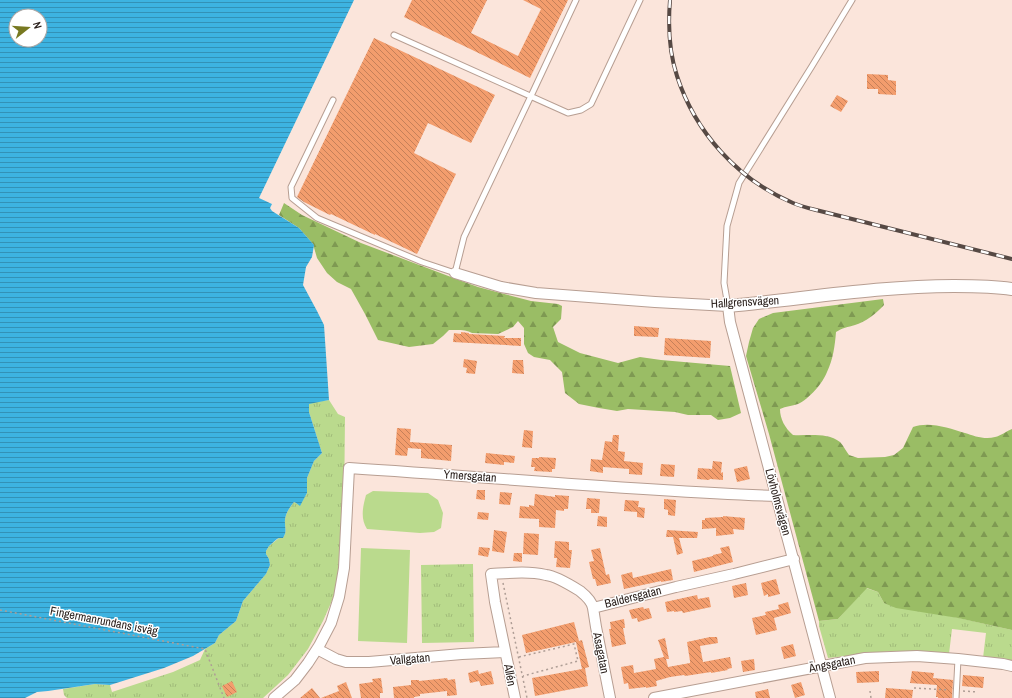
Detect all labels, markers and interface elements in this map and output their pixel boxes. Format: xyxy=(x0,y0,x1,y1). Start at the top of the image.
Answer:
north arrow xyxy=(8,8,48,48)
text: N xyxy=(30,20,45,30)
street label: Hallgrensvägen xyxy=(710,292,780,312)
street label: Ymersgatan xyxy=(443,466,497,486)
street label: Lövholmsvägen xyxy=(761,467,795,537)
street label: Baldersgatan xyxy=(603,582,663,612)
street label: Fingermanrundans isväg xyxy=(49,603,160,639)
street label: Asagatan xyxy=(589,630,613,675)
street label: Vallgatan xyxy=(389,649,431,669)
street label: Ängsgatan xyxy=(806,652,857,677)
street label: Allén xyxy=(500,662,520,687)

